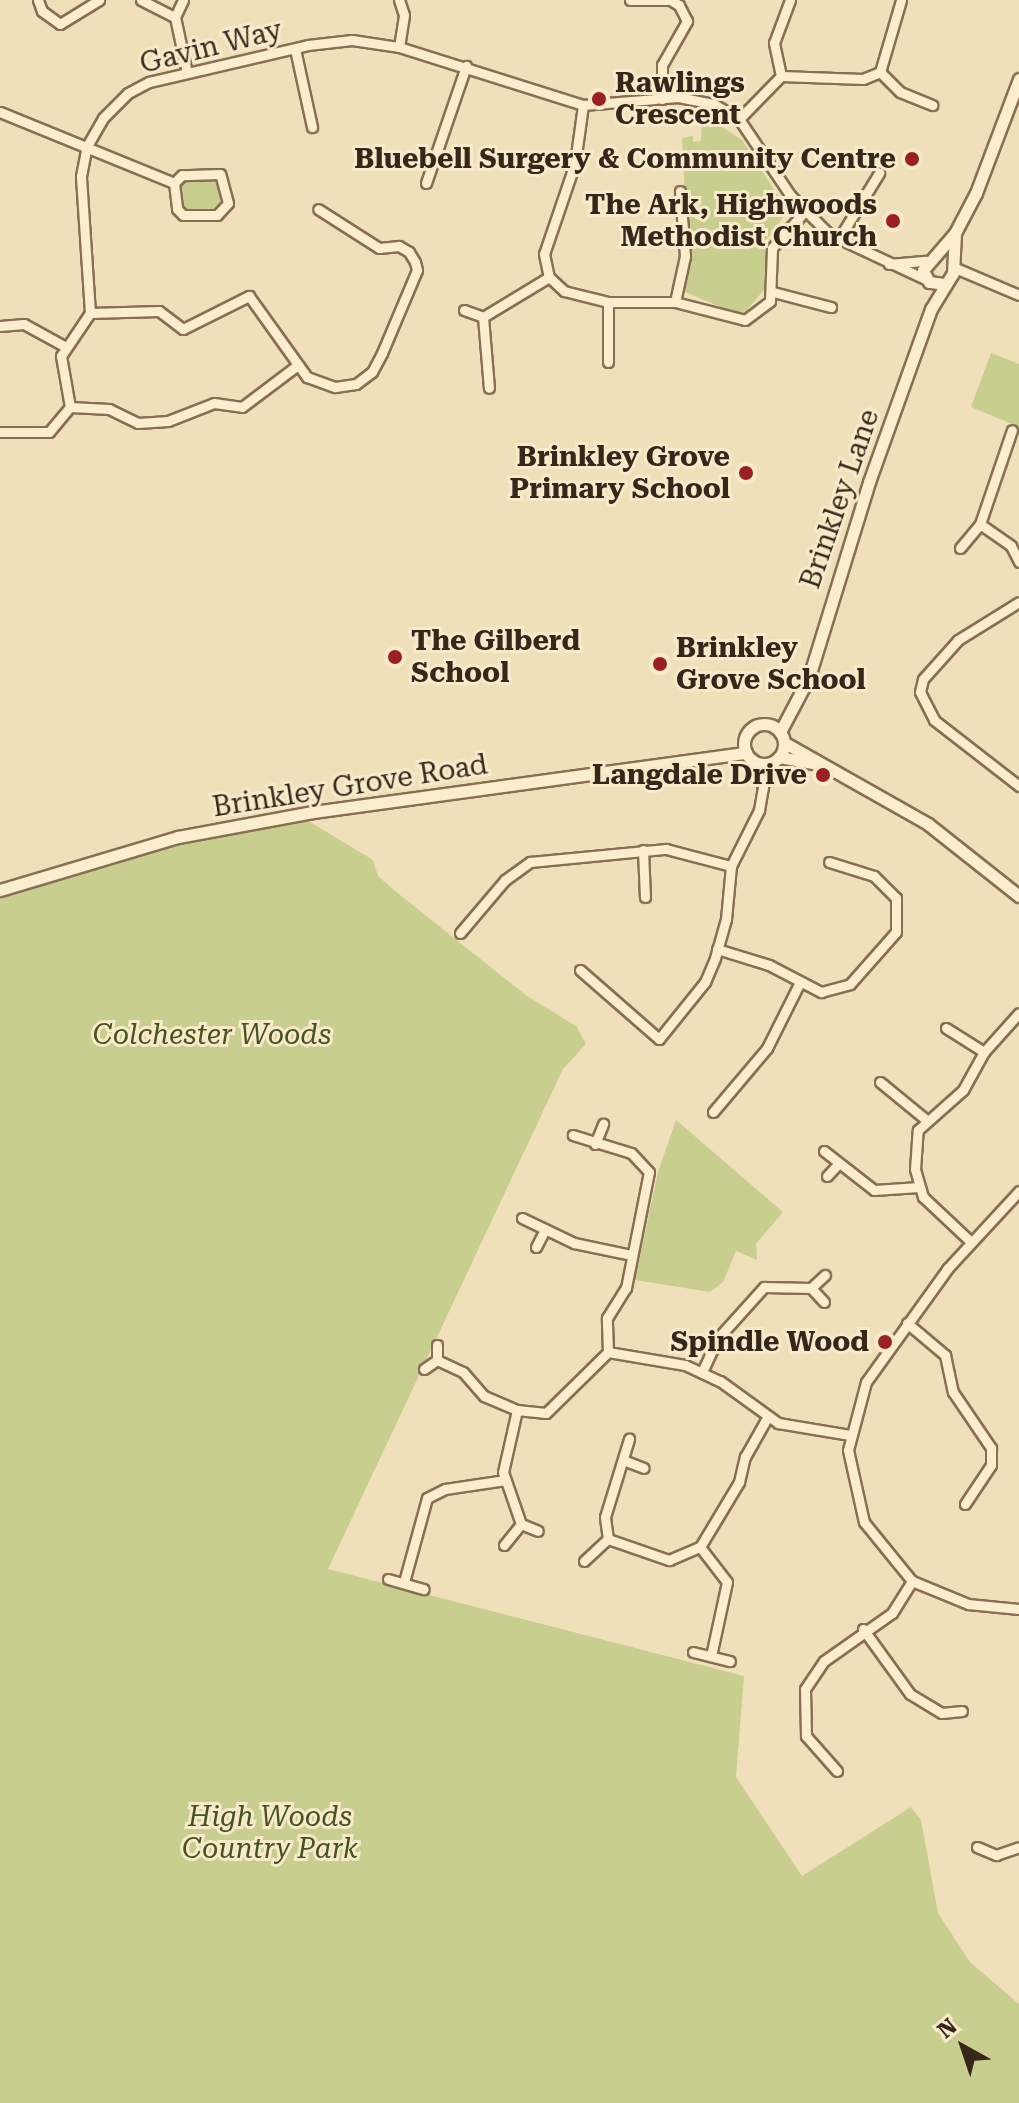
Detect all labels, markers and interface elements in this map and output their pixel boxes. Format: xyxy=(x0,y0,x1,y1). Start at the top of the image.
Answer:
street label: Gavin Way xyxy=(136,13,286,81)
place label: Rawlings Crescent xyxy=(615,66,745,132)
marker: Rawlings Crescent xyxy=(590,90,608,108)
place label: Bluebell Surgery & Community Centre xyxy=(354,142,896,176)
marker: Bluebell Surgery & Community Centre xyxy=(903,150,921,168)
place label: The Ark, Highwoods Methodist Church xyxy=(585,188,877,254)
marker: The Ark, Highwoods Methodist Church xyxy=(884,212,902,230)
street label: Brinkley Lane xyxy=(794,405,886,593)
place label: Brinkley Grove Primary School xyxy=(509,440,730,506)
marker: Brinkley Grove Primary School xyxy=(737,464,755,482)
place label: The Gilberd School xyxy=(411,624,580,690)
place label: Brinkley Grove School xyxy=(676,631,866,697)
marker: The Gilberd School xyxy=(386,648,404,666)
marker: Brinkley Grove School xyxy=(651,655,669,673)
street label: Brinkley Grove Road xyxy=(210,748,490,824)
place label: Langdale Drive xyxy=(592,758,807,792)
marker: Langdale Drive xyxy=(814,766,832,784)
park label: Colchester Woods xyxy=(93,1018,331,1052)
place label: Spindle Wood xyxy=(671,1325,869,1359)
marker: Spindle Wood xyxy=(876,1333,894,1351)
park label: High Woods Country Park xyxy=(182,1800,358,1866)
north arrow xyxy=(923,2007,1003,2087)
text: N xyxy=(933,2013,962,2043)

